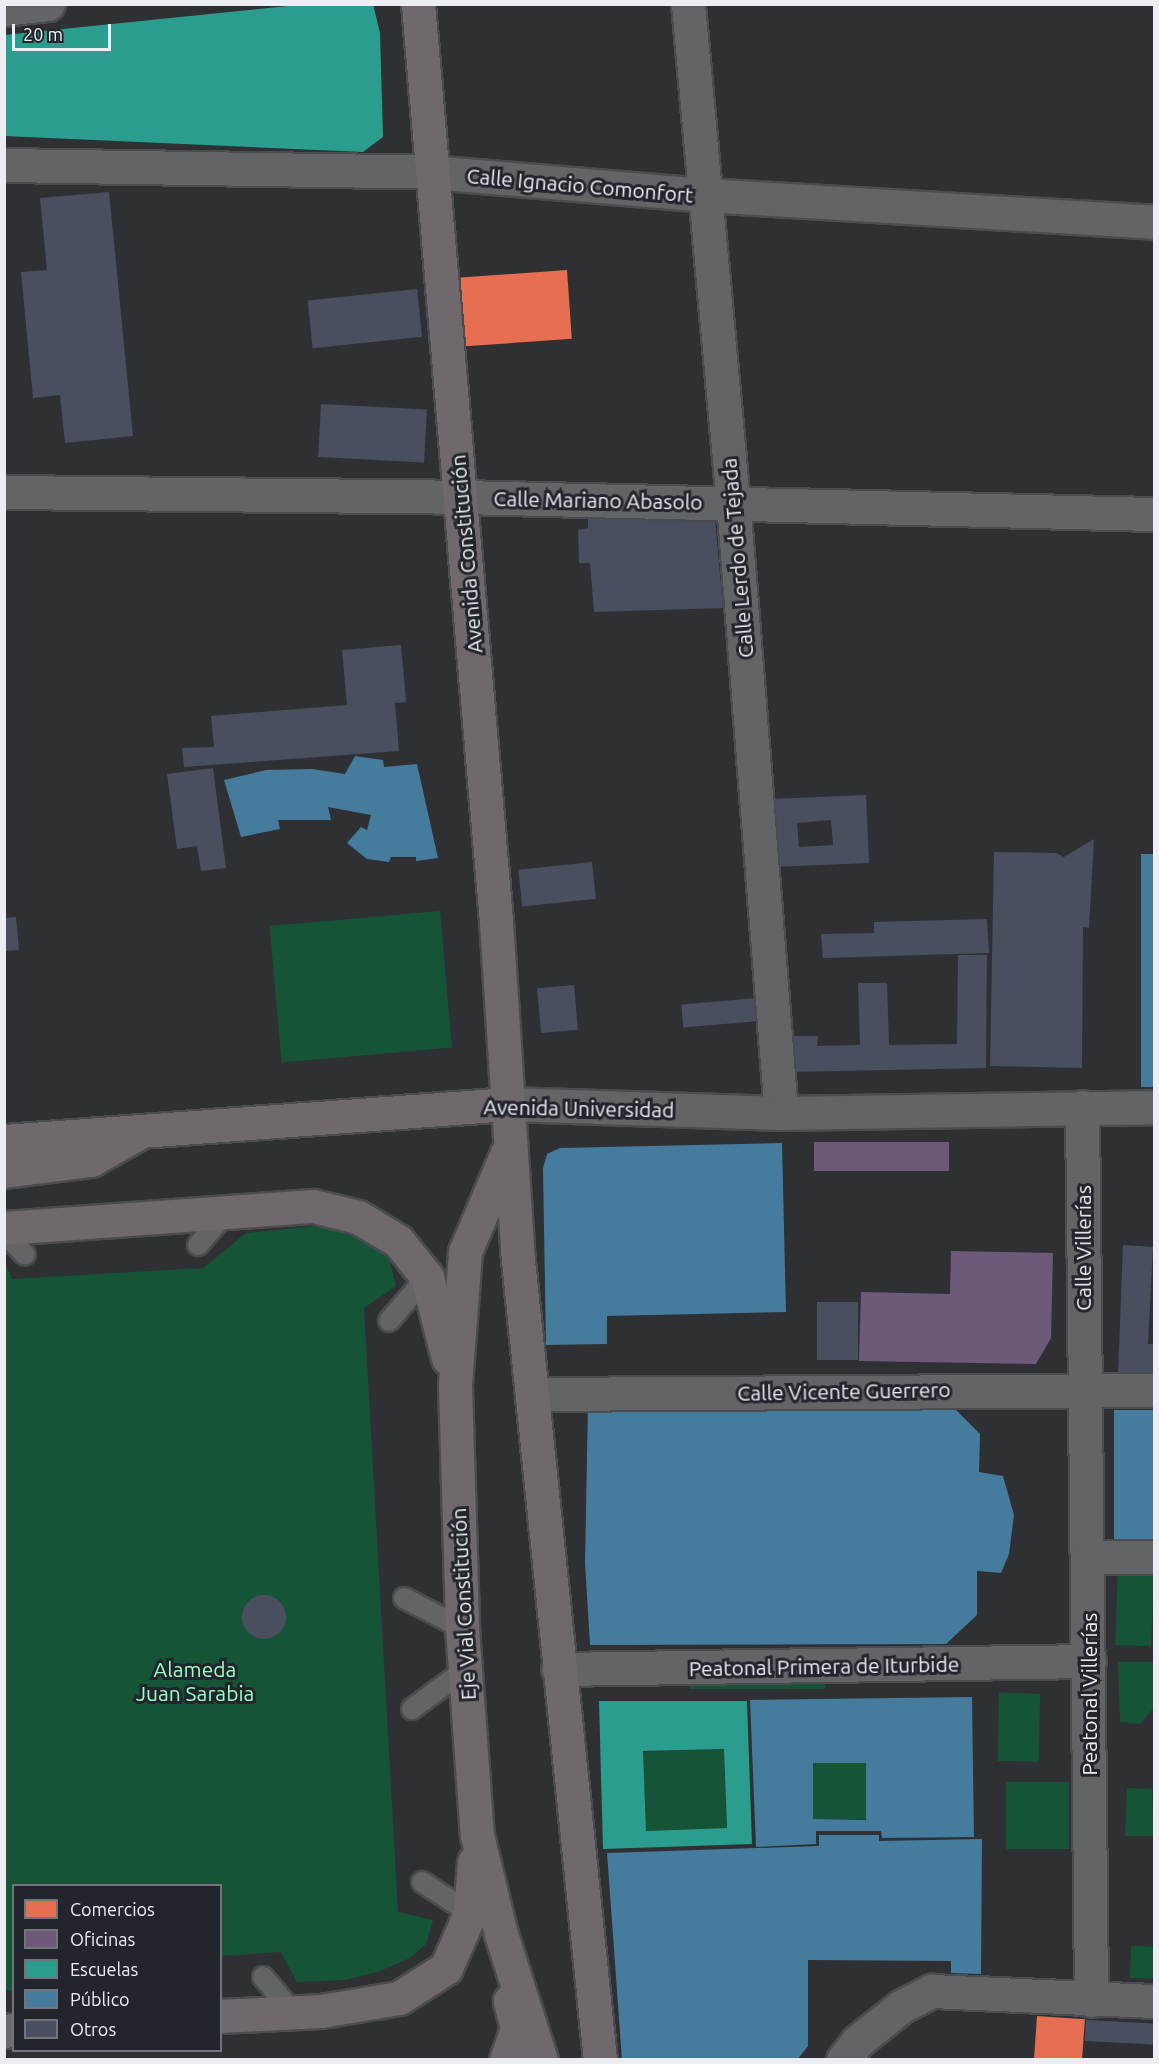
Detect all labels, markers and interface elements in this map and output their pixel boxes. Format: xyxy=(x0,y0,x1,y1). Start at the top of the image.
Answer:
scale bar xyxy=(15,12,114,50)
text: 20 m xyxy=(23,24,63,44)
street label: Calle Ignacio Comonfort xyxy=(466,163,694,207)
street label: Avenida Constitución xyxy=(445,454,487,654)
street label: Calle Lerdo de Tejada xyxy=(716,457,758,659)
street label: Calle Mariano Abasolo xyxy=(493,486,703,514)
street label: Avenida Universidad xyxy=(483,1094,675,1122)
street label: Calle Villerías xyxy=(1070,1185,1096,1311)
street label: Calle Vicente Guerrero xyxy=(737,1377,951,1405)
street label: Eje Vial Constitución xyxy=(445,1507,481,1701)
street label: Peatonal Villerías xyxy=(1076,1613,1102,1775)
street label: Peatonal Primera de Iturbide xyxy=(689,1651,959,1681)
park label: Alameda Juan Sarabia xyxy=(136,1656,254,1706)
legend xyxy=(12,1884,222,2052)
text: Comercios xyxy=(70,1899,155,1919)
text: Oficinas xyxy=(70,1929,135,1949)
text: Escuelas xyxy=(70,1959,138,1979)
text: Público xyxy=(70,1989,130,2009)
text: Otros xyxy=(70,2019,116,2039)

